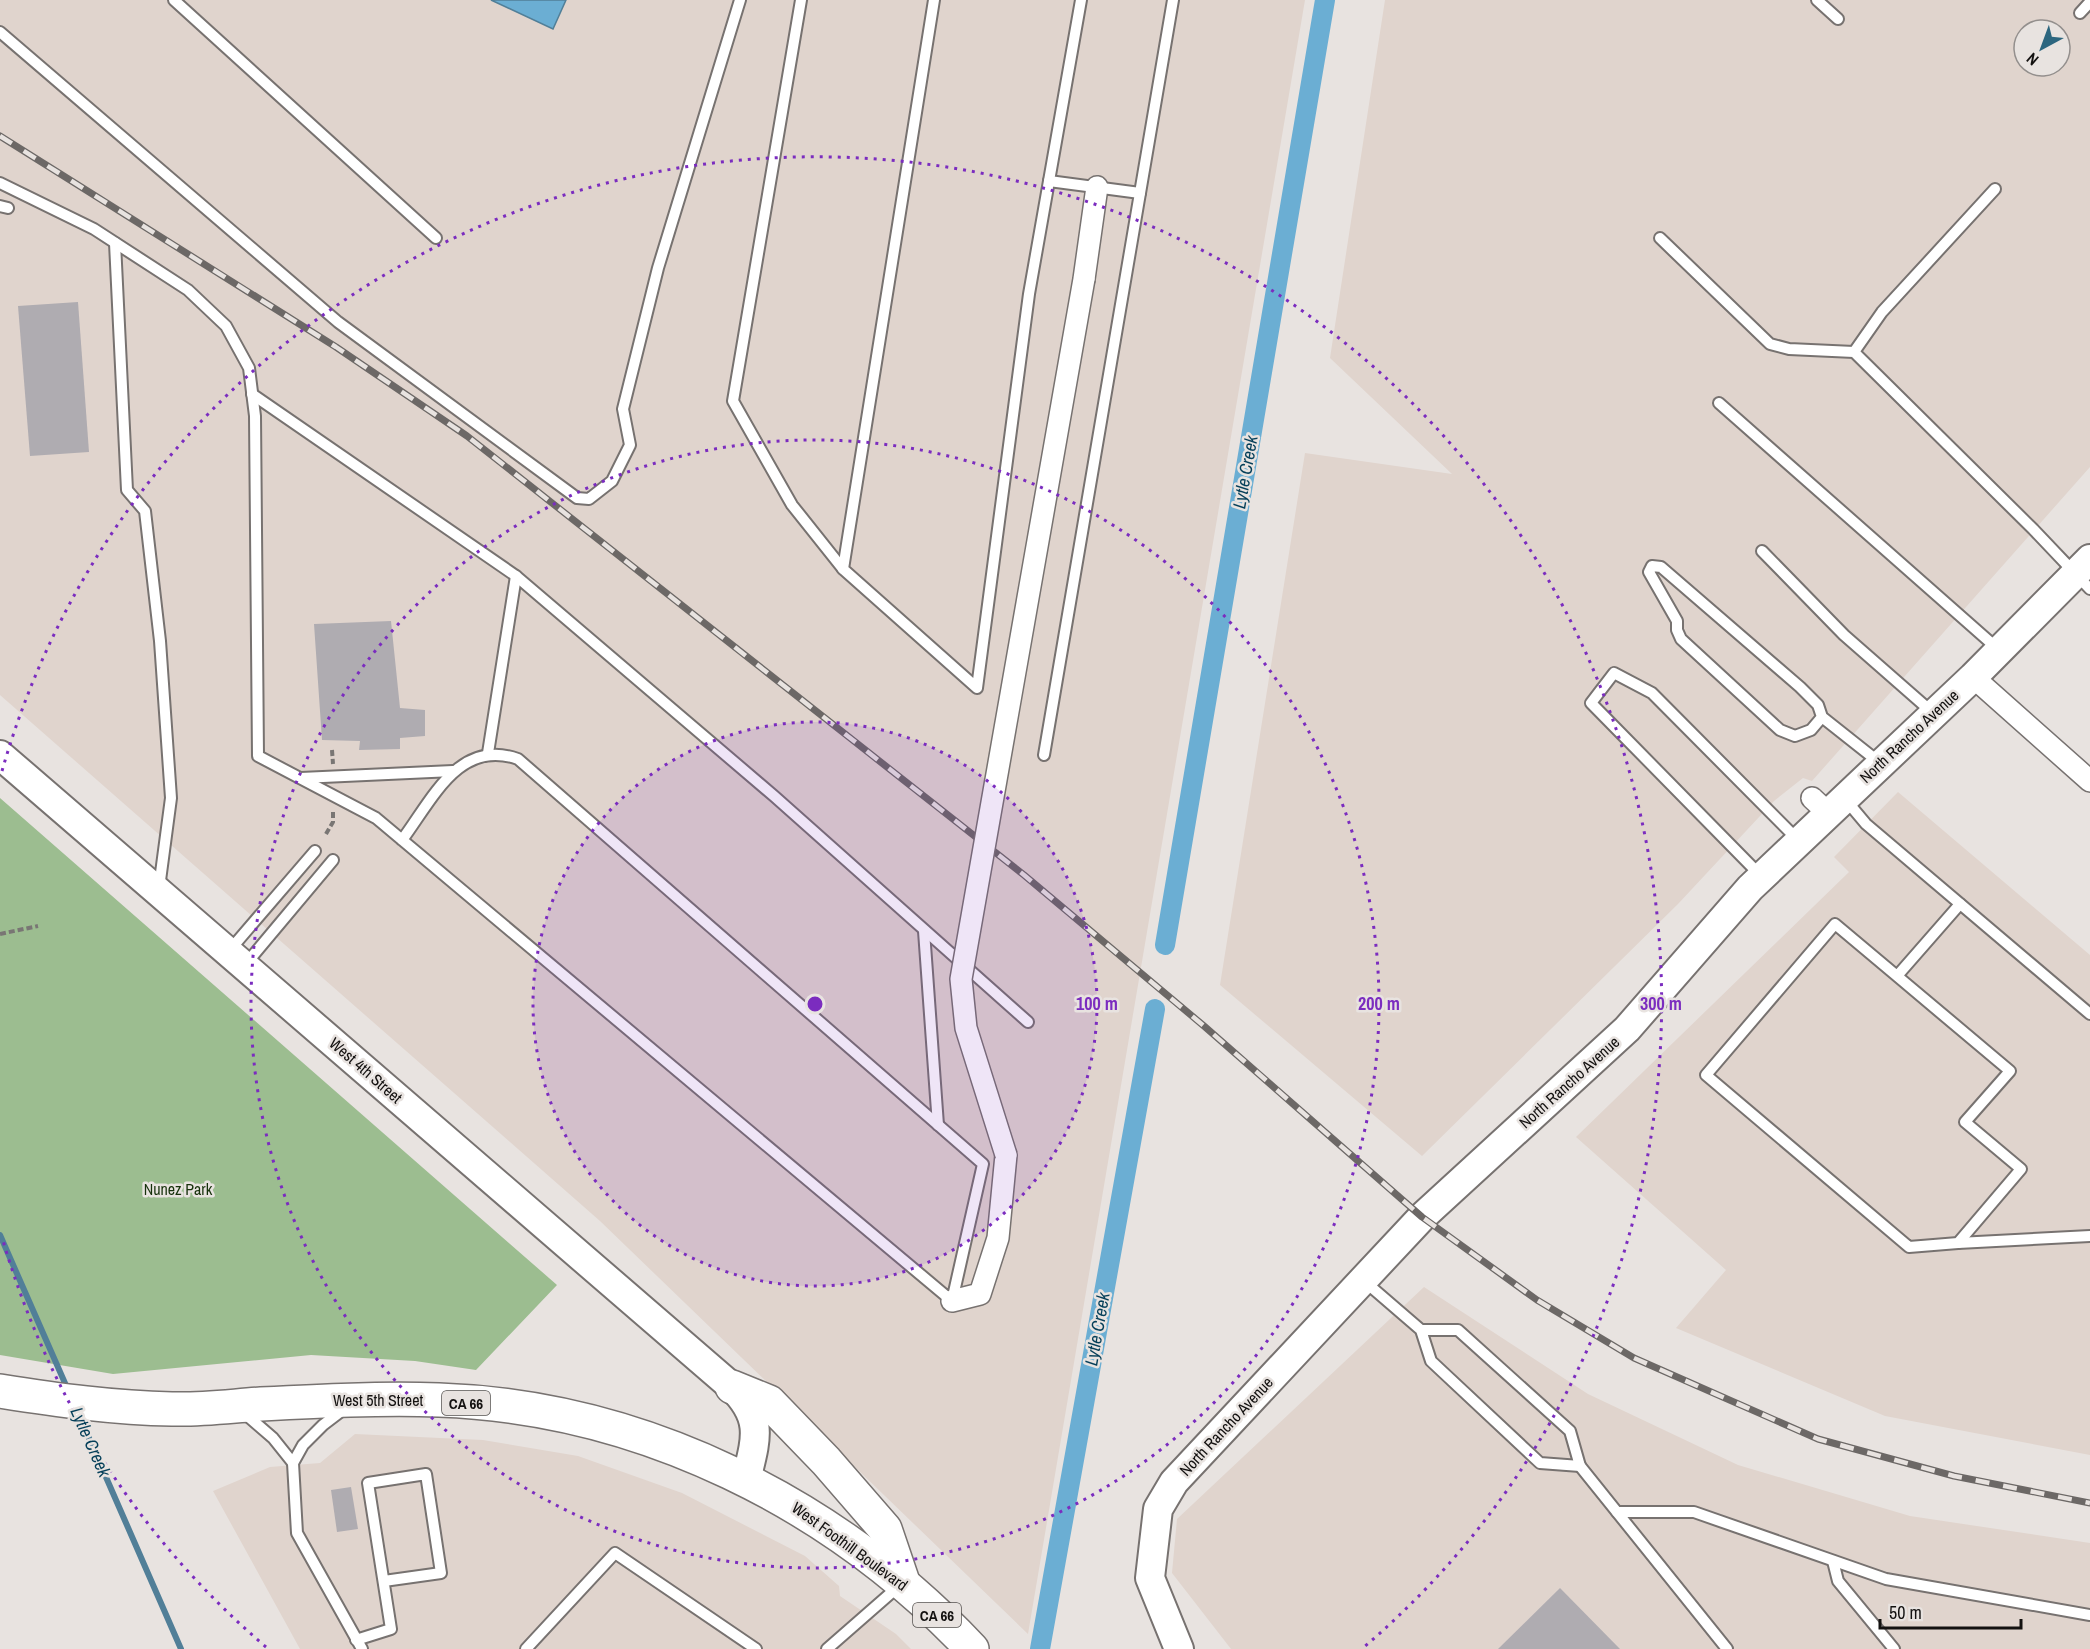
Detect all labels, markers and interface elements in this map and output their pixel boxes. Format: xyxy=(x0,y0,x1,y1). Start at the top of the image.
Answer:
north arrow xyxy=(2012,18,2072,78)
text: N xyxy=(2021,48,2043,71)
water label: Lytle Creek xyxy=(1226,433,1264,511)
street label: North Rancho Avenue xyxy=(1855,684,1963,788)
text: 100 m xyxy=(1076,991,1118,1016)
text: 200 m xyxy=(1358,991,1400,1016)
text: 300 m xyxy=(1640,991,1682,1016)
centre of rings xyxy=(805,994,825,1014)
street label: North Rancho Avenue xyxy=(1514,1031,1624,1133)
street label: West 4th Street xyxy=(325,1032,408,1108)
park label: Nunez Park xyxy=(144,1178,213,1200)
water label: Lytle Creek xyxy=(1078,1290,1116,1368)
street label: North Rancho Avenue xyxy=(1174,1372,1278,1480)
street label: West 5th Street xyxy=(333,1389,423,1411)
road number: CA 66 xyxy=(442,1391,490,1415)
water label: Lytle Creek xyxy=(65,1403,118,1481)
street label: West Foothill Boulevard xyxy=(788,1496,912,1596)
scale bar xyxy=(1880,1592,2021,1630)
text: 50 m xyxy=(1889,1600,1922,1625)
road number: CA 66 xyxy=(913,1603,961,1627)

